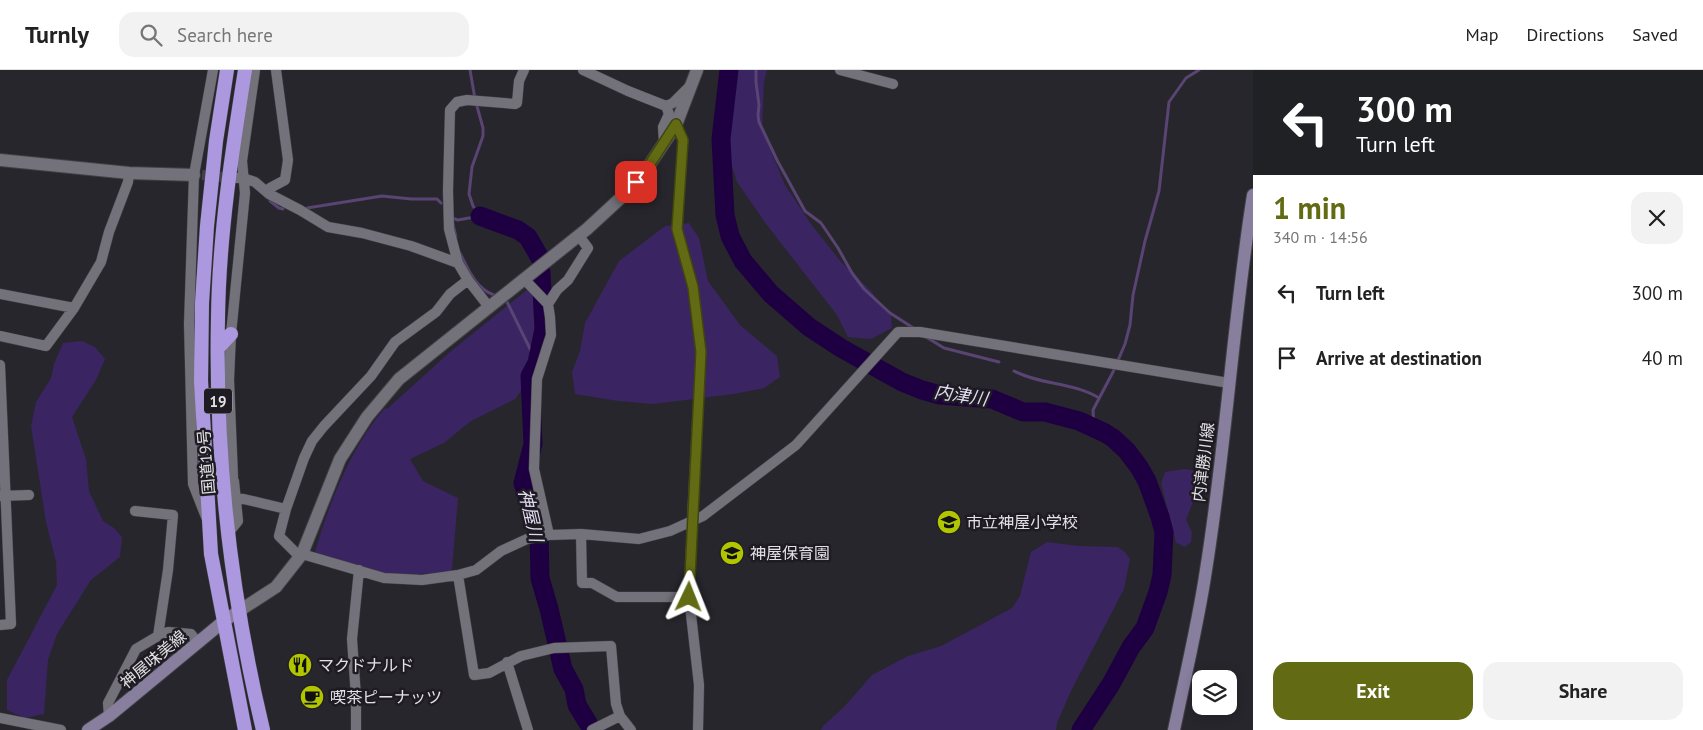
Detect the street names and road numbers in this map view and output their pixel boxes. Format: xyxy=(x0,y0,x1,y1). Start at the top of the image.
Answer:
road number: 19 xyxy=(204,388,232,414)
street label: 内津勝川線 xyxy=(1188,421,1218,503)
street label: 国道19号 xyxy=(193,429,219,495)
street label: 神屋味美線 xyxy=(116,626,190,692)

